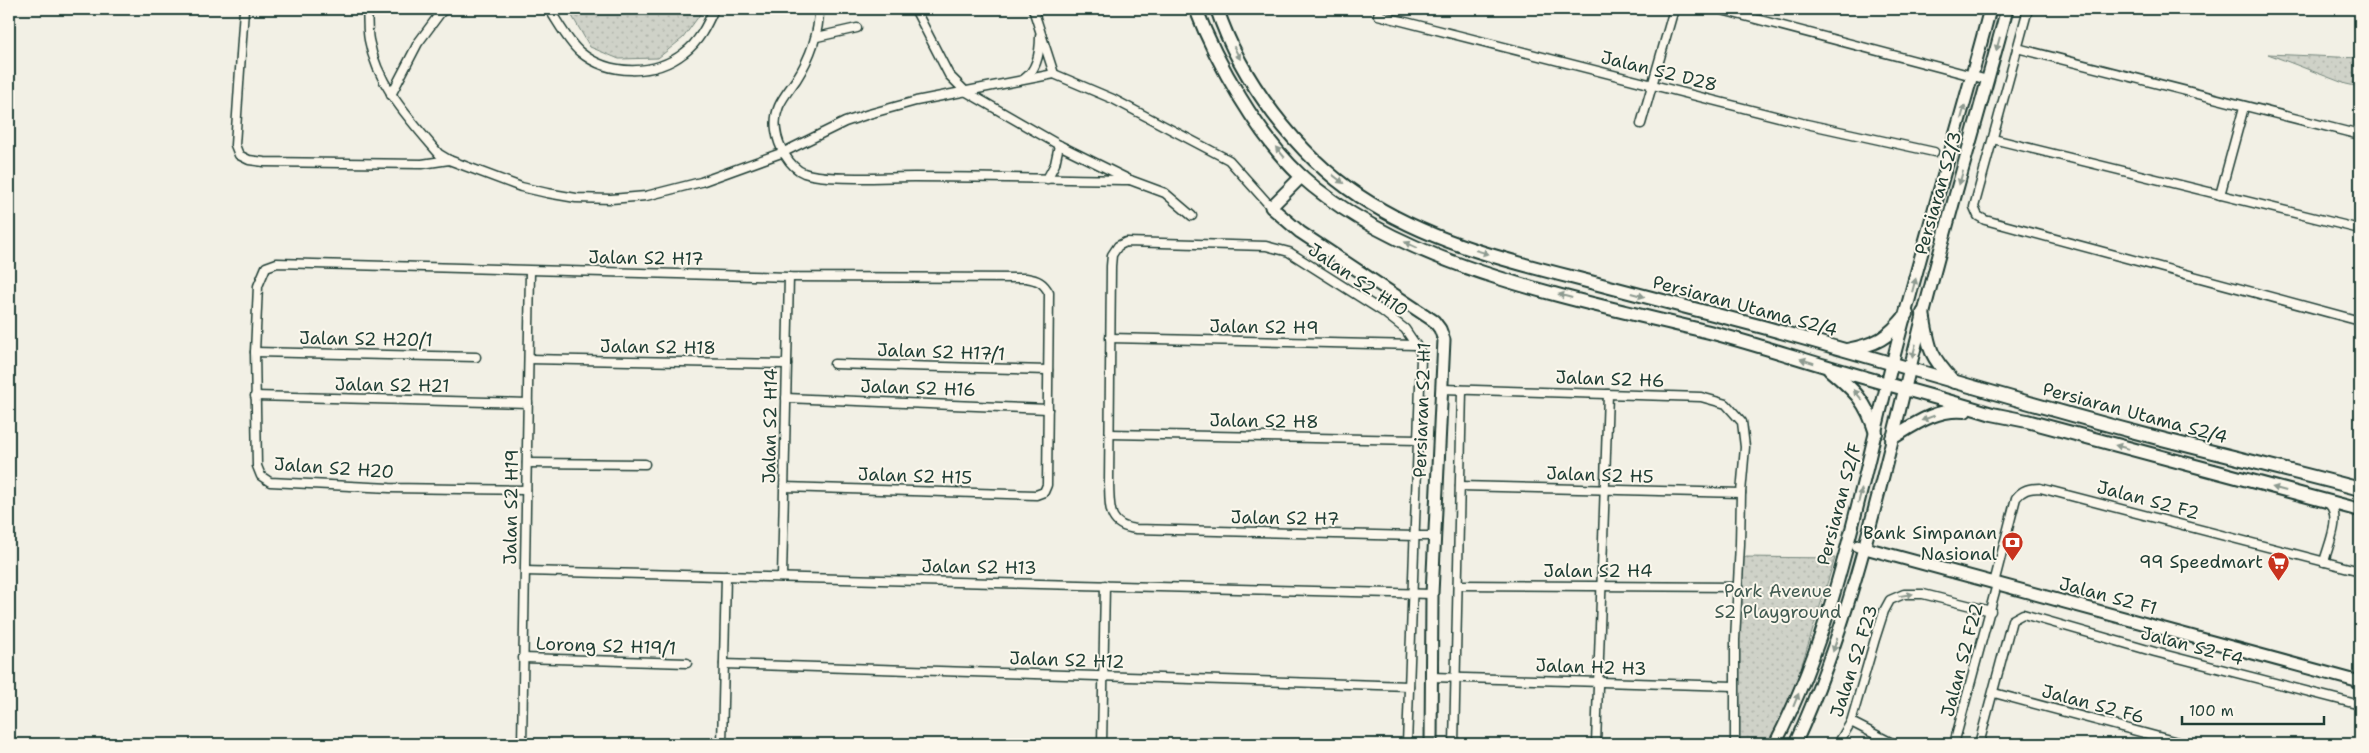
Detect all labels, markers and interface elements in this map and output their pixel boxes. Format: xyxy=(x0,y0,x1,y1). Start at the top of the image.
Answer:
one-way arrow xyxy=(1993,37,2001,52)
street label: Jalan S2 D28 xyxy=(1598,45,1720,97)
one-way arrow xyxy=(1233,46,1241,61)
one-way arrow xyxy=(1959,105,1967,120)
street label: Persiaran S2/3 xyxy=(1909,128,1967,258)
one-way arrow xyxy=(1275,146,1286,158)
one-way arrow xyxy=(1957,170,1965,185)
one-way arrow xyxy=(1331,174,1345,184)
street label: Jalan S2 H10 xyxy=(1303,238,1413,322)
one-way arrow xyxy=(1404,241,1418,249)
street label: Jalan S2 H17 xyxy=(588,245,704,271)
one-way arrow xyxy=(1474,249,1489,257)
street label: Persiaran Utama S2/4 xyxy=(1650,270,1840,342)
one-way arrow xyxy=(1910,278,1918,293)
one-way arrow xyxy=(1631,291,1646,299)
one-way arrow xyxy=(1558,292,1573,300)
street label: Jalan S2 H9 xyxy=(1209,314,1319,340)
street label: Jalan S2 H20/1 xyxy=(299,326,433,352)
street label: Jalan S2 H18 xyxy=(600,334,716,360)
street label: Jalan S2 H17/1 xyxy=(876,338,1006,366)
street label: Persiaran S2 H1 xyxy=(1408,342,1436,478)
one-way arrow xyxy=(1910,344,1918,359)
one-way arrow xyxy=(1799,356,1814,364)
street label: Jalan S2 H6 xyxy=(1555,365,1665,393)
street label: Jalan S2 H14 xyxy=(757,368,783,484)
street label: Jalan S2 H21 xyxy=(334,372,450,398)
street label: Jalan S2 H16 xyxy=(860,374,976,402)
street label: Persiaran Utama S2/4 xyxy=(2040,377,2230,449)
one-way arrow xyxy=(1852,389,1863,402)
street label: Jalan S2 H8 xyxy=(1209,408,1319,434)
one-way arrow xyxy=(1920,414,1935,422)
street label: Persiaran S2/F xyxy=(1811,440,1867,568)
one-way arrow xyxy=(2115,442,2130,450)
street label: Jalan S2 H19 xyxy=(498,449,524,565)
street label: Jalan S2 H20 xyxy=(273,452,395,484)
street label: Jalan S2 H5 xyxy=(1546,461,1654,489)
street label: Jalan S2 H15 xyxy=(857,462,973,490)
street label: Jalan S2 F2 xyxy=(2094,475,2202,525)
one-way arrow xyxy=(2271,485,2287,493)
one-way arrow xyxy=(1856,488,1864,503)
street label: Jalan S2 H7 xyxy=(1230,505,1340,531)
place label: Bank Simpanan Nasional xyxy=(1863,521,1998,566)
bank icon: Bank Simpanan Nasional xyxy=(2001,531,2025,562)
place label: 99 Speedmart xyxy=(2139,550,2263,574)
supermarket icon: 99 Speedmart xyxy=(2267,550,2291,581)
street label: Jalan S2 H13 xyxy=(921,554,1037,580)
street label: Jalan S2 H4 xyxy=(1543,559,1653,583)
street label: Jalan S2 F1 xyxy=(2056,571,2160,621)
park label: Park Avenue S2 Playground xyxy=(1714,579,1842,624)
one-way arrow xyxy=(1898,591,1914,599)
street label: Jalan S2 F22 xyxy=(1935,600,1989,720)
street label: Jalan S2 F23 xyxy=(1825,602,1883,720)
street label: Jalan S2 F4 xyxy=(2138,621,2246,671)
street label: Lorong S2 H19/1 xyxy=(535,632,677,660)
one-way arrow xyxy=(1830,637,1838,652)
street label: Jalan S2 H12 xyxy=(1009,646,1125,674)
street label: Jalan H2 H3 xyxy=(1535,653,1647,681)
street label: Jalan S2 F6 xyxy=(2039,679,2147,729)
one-way arrow xyxy=(1792,692,1800,707)
scale bar xyxy=(2182,693,2324,725)
text: 100 m xyxy=(2189,701,2234,721)

